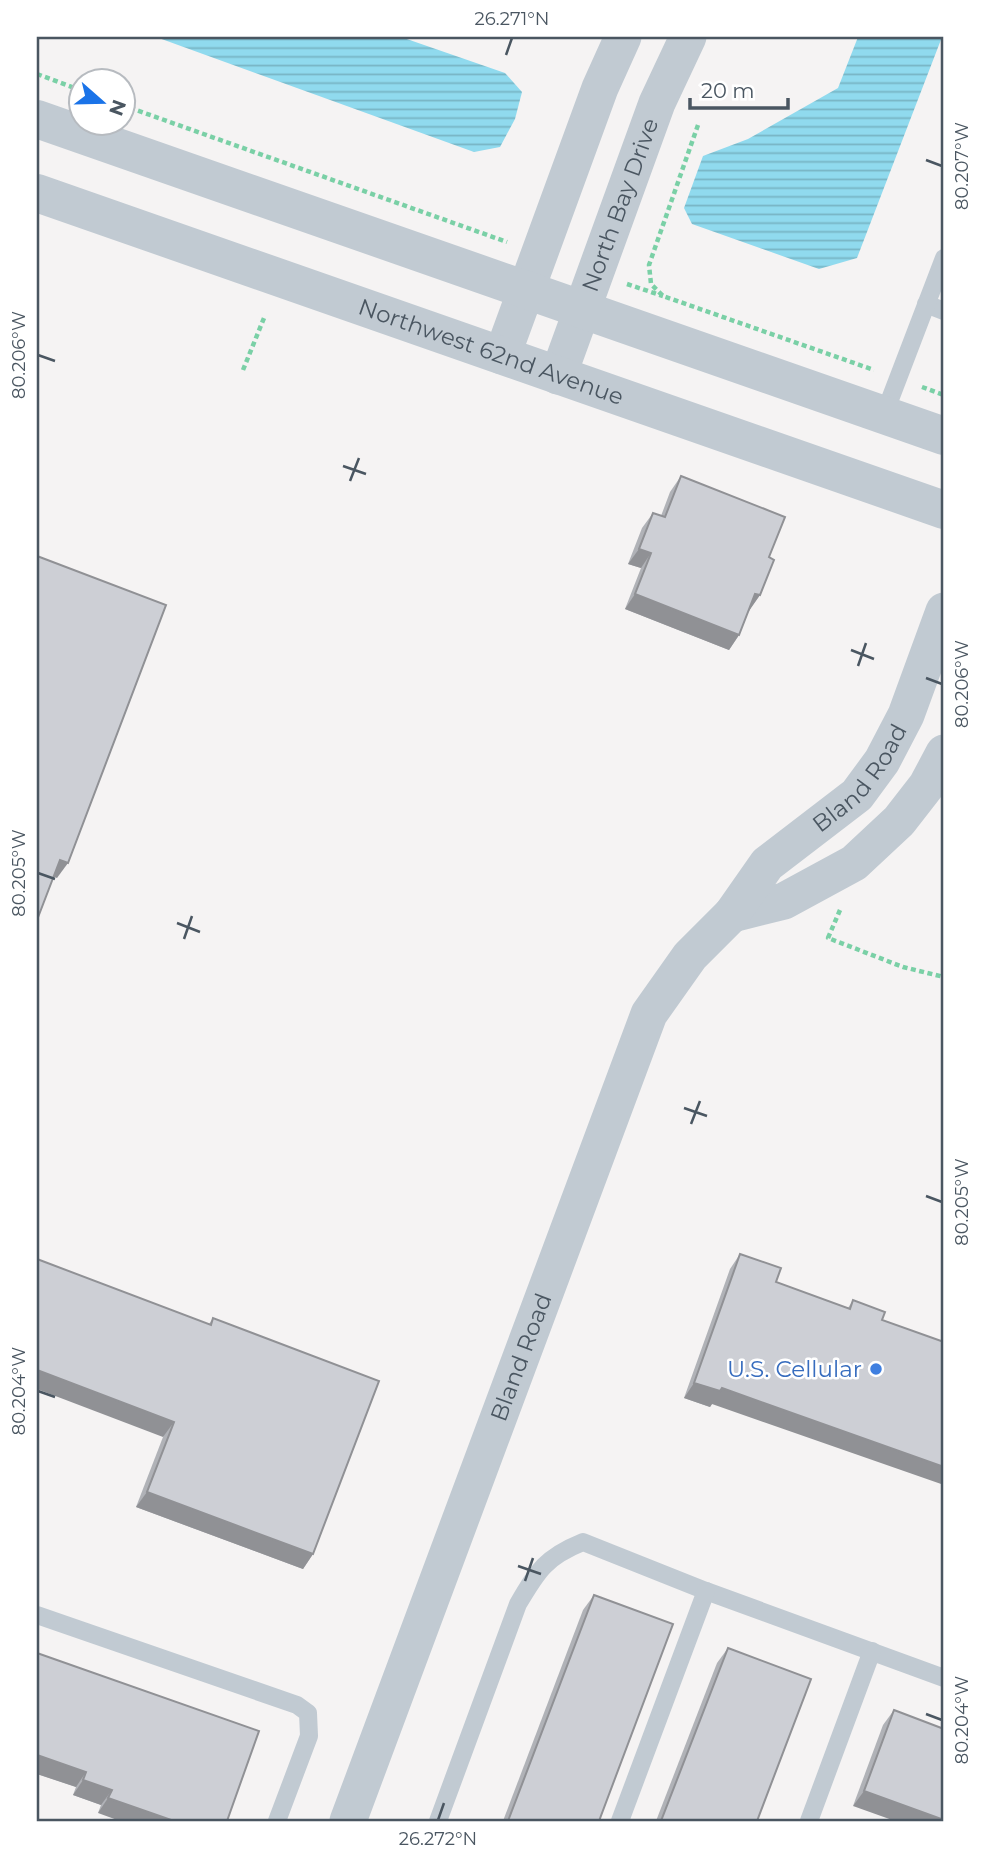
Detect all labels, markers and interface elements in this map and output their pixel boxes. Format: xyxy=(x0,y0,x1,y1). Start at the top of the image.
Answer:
text: 26.271°N xyxy=(475,8,549,30)
north arrow xyxy=(66,66,136,136)
scale bar xyxy=(690,66,788,110)
text: 20 m xyxy=(701,78,755,103)
text: N xyxy=(104,96,131,119)
street label: North Bay Drive xyxy=(576,114,664,296)
text: 80.207°W xyxy=(951,122,973,210)
street label: Northwest 62nd Avenue xyxy=(355,292,627,411)
text: 80.206°W xyxy=(8,311,30,399)
text: 80.206°W xyxy=(951,640,973,728)
street label: Bland Road xyxy=(807,719,913,838)
text: 80.205°W xyxy=(8,829,30,917)
text: 80.205°W xyxy=(951,1158,973,1246)
street label: Bland Road xyxy=(484,1289,558,1425)
text: 80.204°W xyxy=(8,1347,30,1435)
place label: U.S. Cellular xyxy=(727,1355,862,1383)
marker: U.S. Cellular xyxy=(868,1361,884,1377)
text: 80.204°W xyxy=(951,1676,973,1764)
text: 26.272°N xyxy=(399,1828,477,1850)

